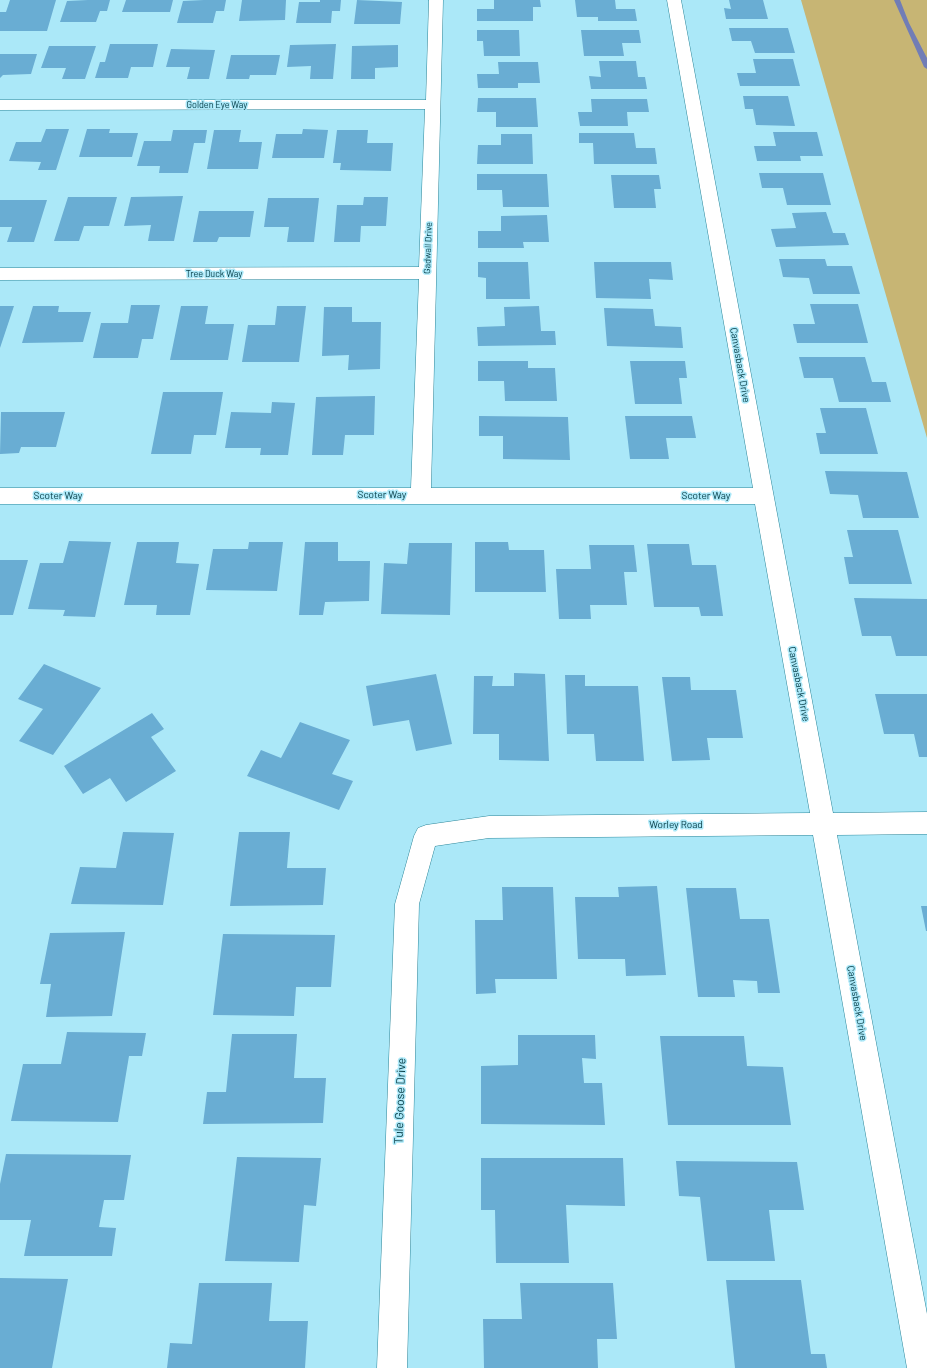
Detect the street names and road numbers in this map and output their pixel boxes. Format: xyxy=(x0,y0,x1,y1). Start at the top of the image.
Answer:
street label: Golden Eye Way xyxy=(186,100,248,110)
street label: Gadwall Drive xyxy=(422,222,434,274)
street label: Tree Duck Way xyxy=(186,269,242,279)
street label: Canvasback Drive xyxy=(727,327,753,403)
street label: Scoter Way xyxy=(358,489,406,501)
street label: Scoter Way xyxy=(34,490,82,502)
street label: Scoter Way xyxy=(682,490,730,502)
street label: Canvasback Drive xyxy=(786,646,812,722)
street label: Worley Road xyxy=(649,819,703,831)
street label: Canvasback Drive xyxy=(844,965,870,1041)
street label: Tule Goose Drive xyxy=(391,1058,409,1144)

